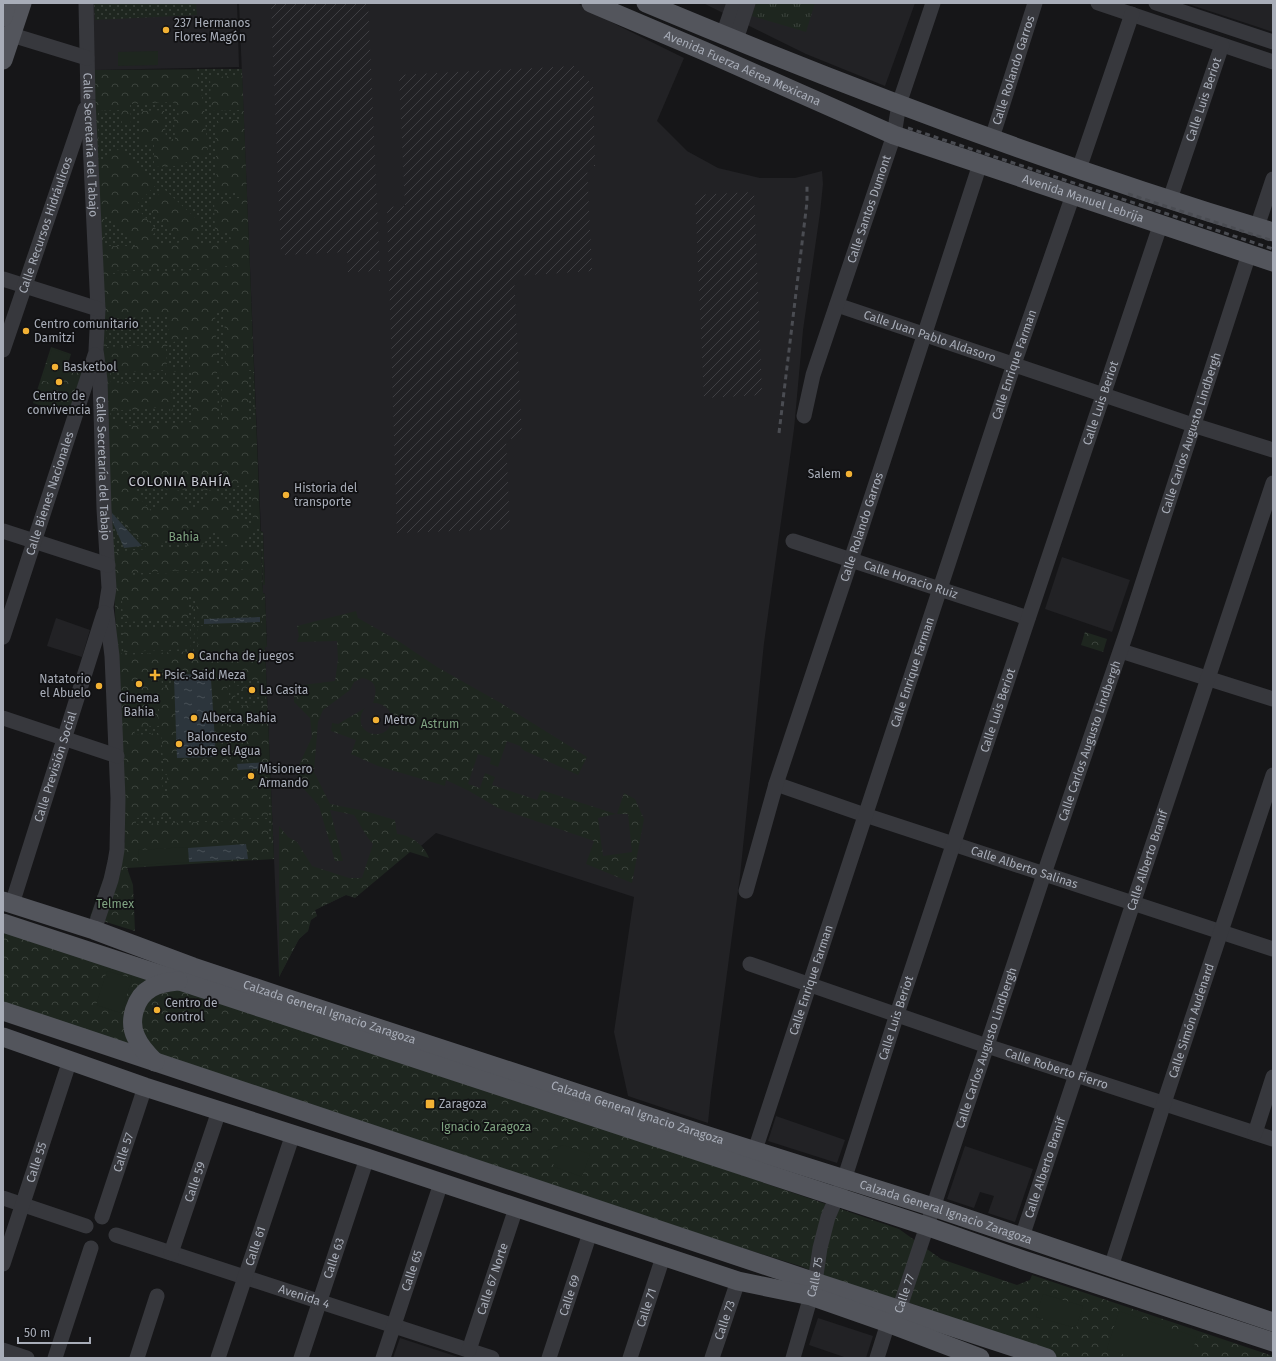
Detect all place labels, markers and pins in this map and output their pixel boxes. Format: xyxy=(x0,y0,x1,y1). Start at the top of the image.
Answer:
place label: 237 Hermanos Flores Magón xyxy=(174,16,251,44)
marker: 237 Hermanos Flores Magón xyxy=(161,25,171,35)
place label: Centro comunitario Damitzi xyxy=(34,317,139,345)
marker: Centro comunitario Damitzi xyxy=(21,326,31,336)
place label: Basketbol xyxy=(63,360,117,374)
marker: Basketbol xyxy=(50,362,60,372)
marker: Centro de convivencia xyxy=(54,377,64,387)
place label: Centro de convivencia xyxy=(27,389,91,417)
place label: Salem xyxy=(808,467,841,481)
marker: Salem xyxy=(844,469,854,479)
place label: Historia del transporte xyxy=(294,481,358,509)
marker: Historia del transporte xyxy=(281,490,291,500)
place label: Cancha de juegos xyxy=(199,649,294,663)
marker: Cancha de juegos xyxy=(186,651,196,661)
place label: Psic. Said Meza xyxy=(164,668,246,682)
marker: Psic. Said Meza xyxy=(149,669,161,681)
place label: Natatorio el Abuelo xyxy=(39,672,91,700)
marker: Cinema Bahia xyxy=(134,679,144,689)
marker: Natatorio el Abuelo xyxy=(94,681,104,691)
place label: La Casita xyxy=(260,683,308,697)
marker: La Casita xyxy=(247,685,257,695)
place label: Cinema Bahia xyxy=(119,691,159,719)
place label: Alberca Bahia xyxy=(202,711,276,725)
marker: Alberca Bahia xyxy=(189,713,199,723)
place label: Metro xyxy=(384,713,416,727)
marker: Metro xyxy=(371,715,381,725)
place label: Baloncesto sobre el Agua xyxy=(187,730,260,758)
marker: Baloncesto sobre el Agua xyxy=(174,739,184,749)
place label: Misionero Armando xyxy=(259,762,313,790)
marker: Misionero Armando xyxy=(246,771,256,781)
place label: Centro de control xyxy=(165,996,218,1024)
marker: Centro de control xyxy=(152,1005,162,1015)
place label: Zaragoza xyxy=(439,1097,487,1111)
marker: Zaragoza xyxy=(424,1098,436,1110)

